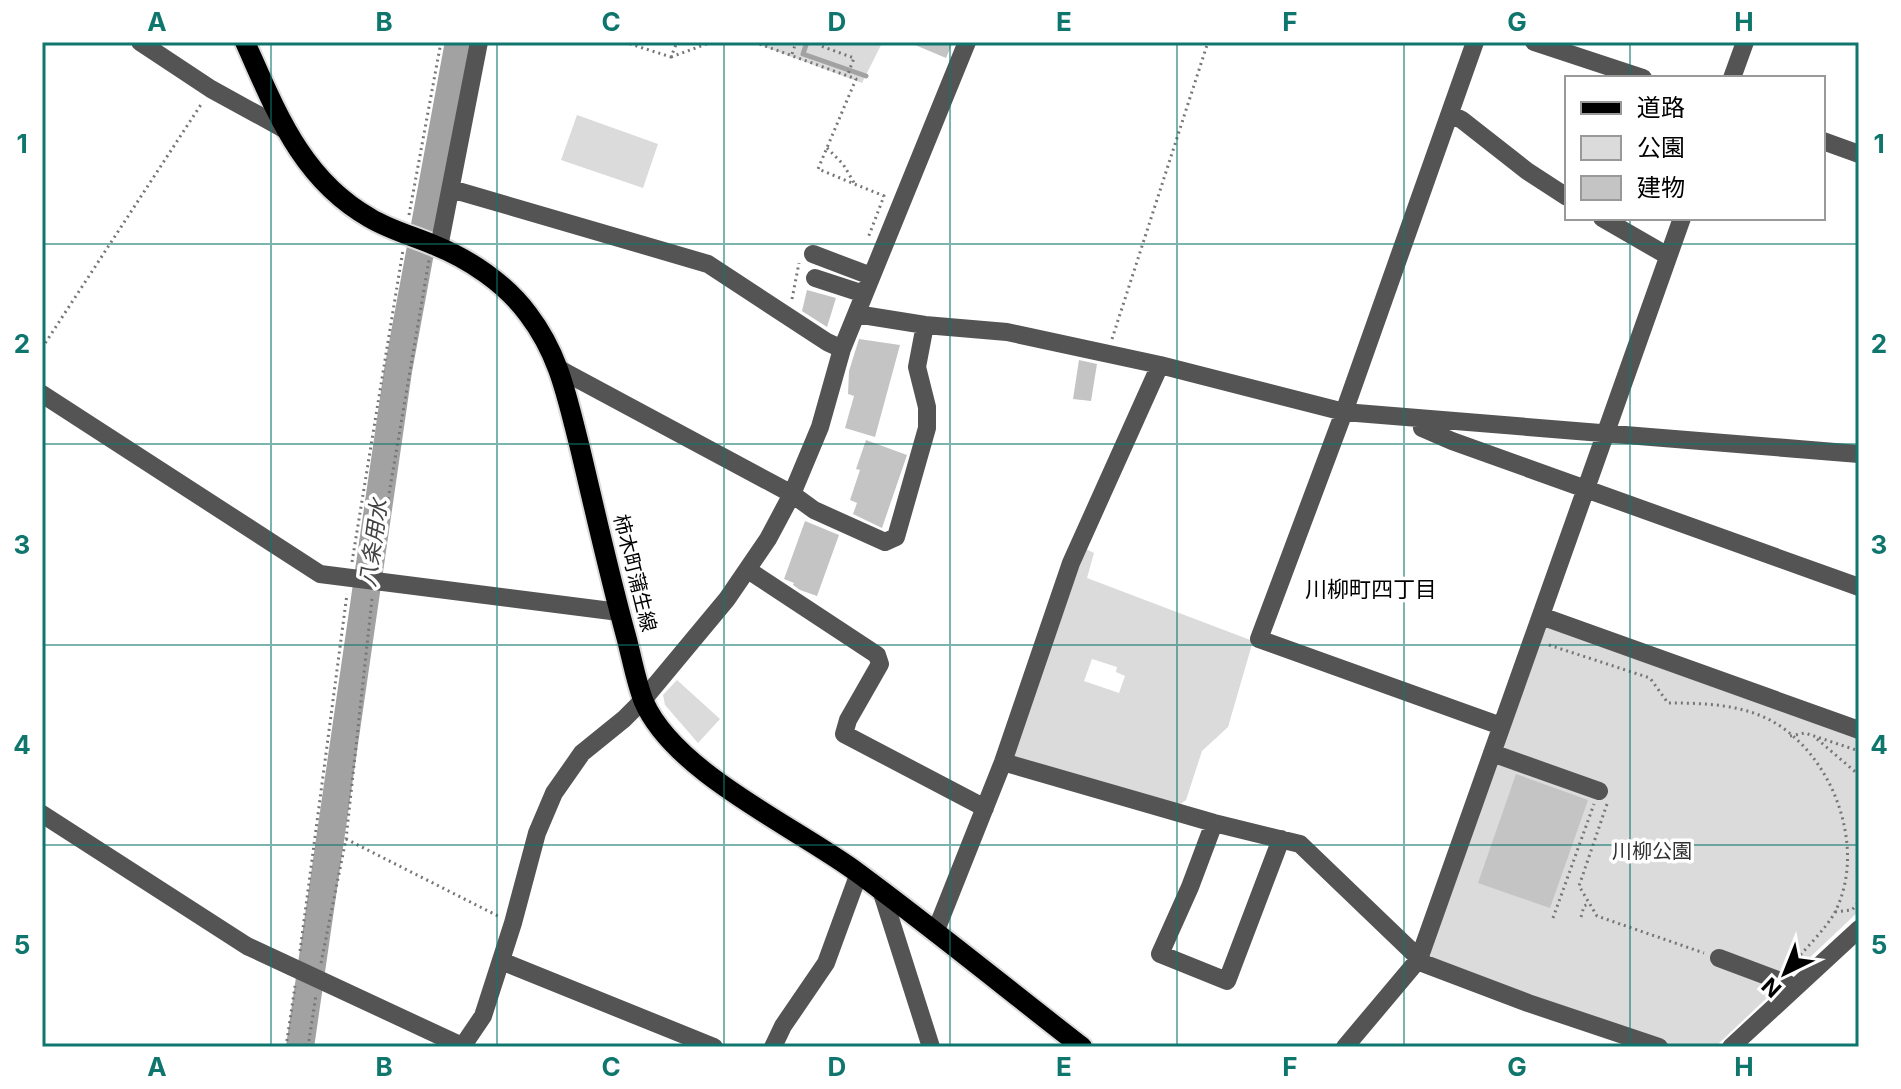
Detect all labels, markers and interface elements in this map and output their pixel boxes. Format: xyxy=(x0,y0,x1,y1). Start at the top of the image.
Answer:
text: A xyxy=(147,6,167,37)
text: B xyxy=(375,6,393,37)
text: C xyxy=(601,6,621,37)
text: D xyxy=(828,6,846,37)
text: E xyxy=(1056,6,1072,37)
text: F xyxy=(1282,6,1298,37)
text: G xyxy=(1507,6,1527,37)
text: H xyxy=(1734,6,1754,37)
legend xyxy=(1565,76,1825,220)
text: 道路 xyxy=(1637,93,1685,122)
text: 1 xyxy=(16,128,28,159)
text: 1 xyxy=(1873,128,1885,159)
text: 公園 xyxy=(1637,133,1685,162)
text: 建物 xyxy=(1637,173,1685,202)
text: 2 xyxy=(14,328,30,359)
text: 2 xyxy=(1871,328,1887,359)
water label: 八条用水 xyxy=(354,496,392,588)
street label: 柿木町蒲生線 xyxy=(609,512,661,634)
text: 3 xyxy=(14,529,30,560)
text: 3 xyxy=(1871,529,1887,560)
district label: 川柳町四丁目 xyxy=(1305,576,1437,602)
text: 4 xyxy=(13,729,31,760)
text: 4 xyxy=(1870,729,1888,760)
park label: 川柳公園 xyxy=(1612,839,1692,863)
text: 5 xyxy=(14,929,30,960)
text: 5 xyxy=(1871,929,1887,960)
north arrow xyxy=(1745,933,1825,1013)
text: N xyxy=(1756,972,1786,1003)
text: A xyxy=(147,1051,167,1082)
text: B xyxy=(375,1051,393,1082)
text: C xyxy=(601,1051,621,1082)
text: D xyxy=(828,1051,846,1082)
text: E xyxy=(1056,1051,1072,1082)
text: F xyxy=(1282,1051,1298,1082)
text: G xyxy=(1507,1051,1527,1082)
text: H xyxy=(1734,1051,1754,1082)

